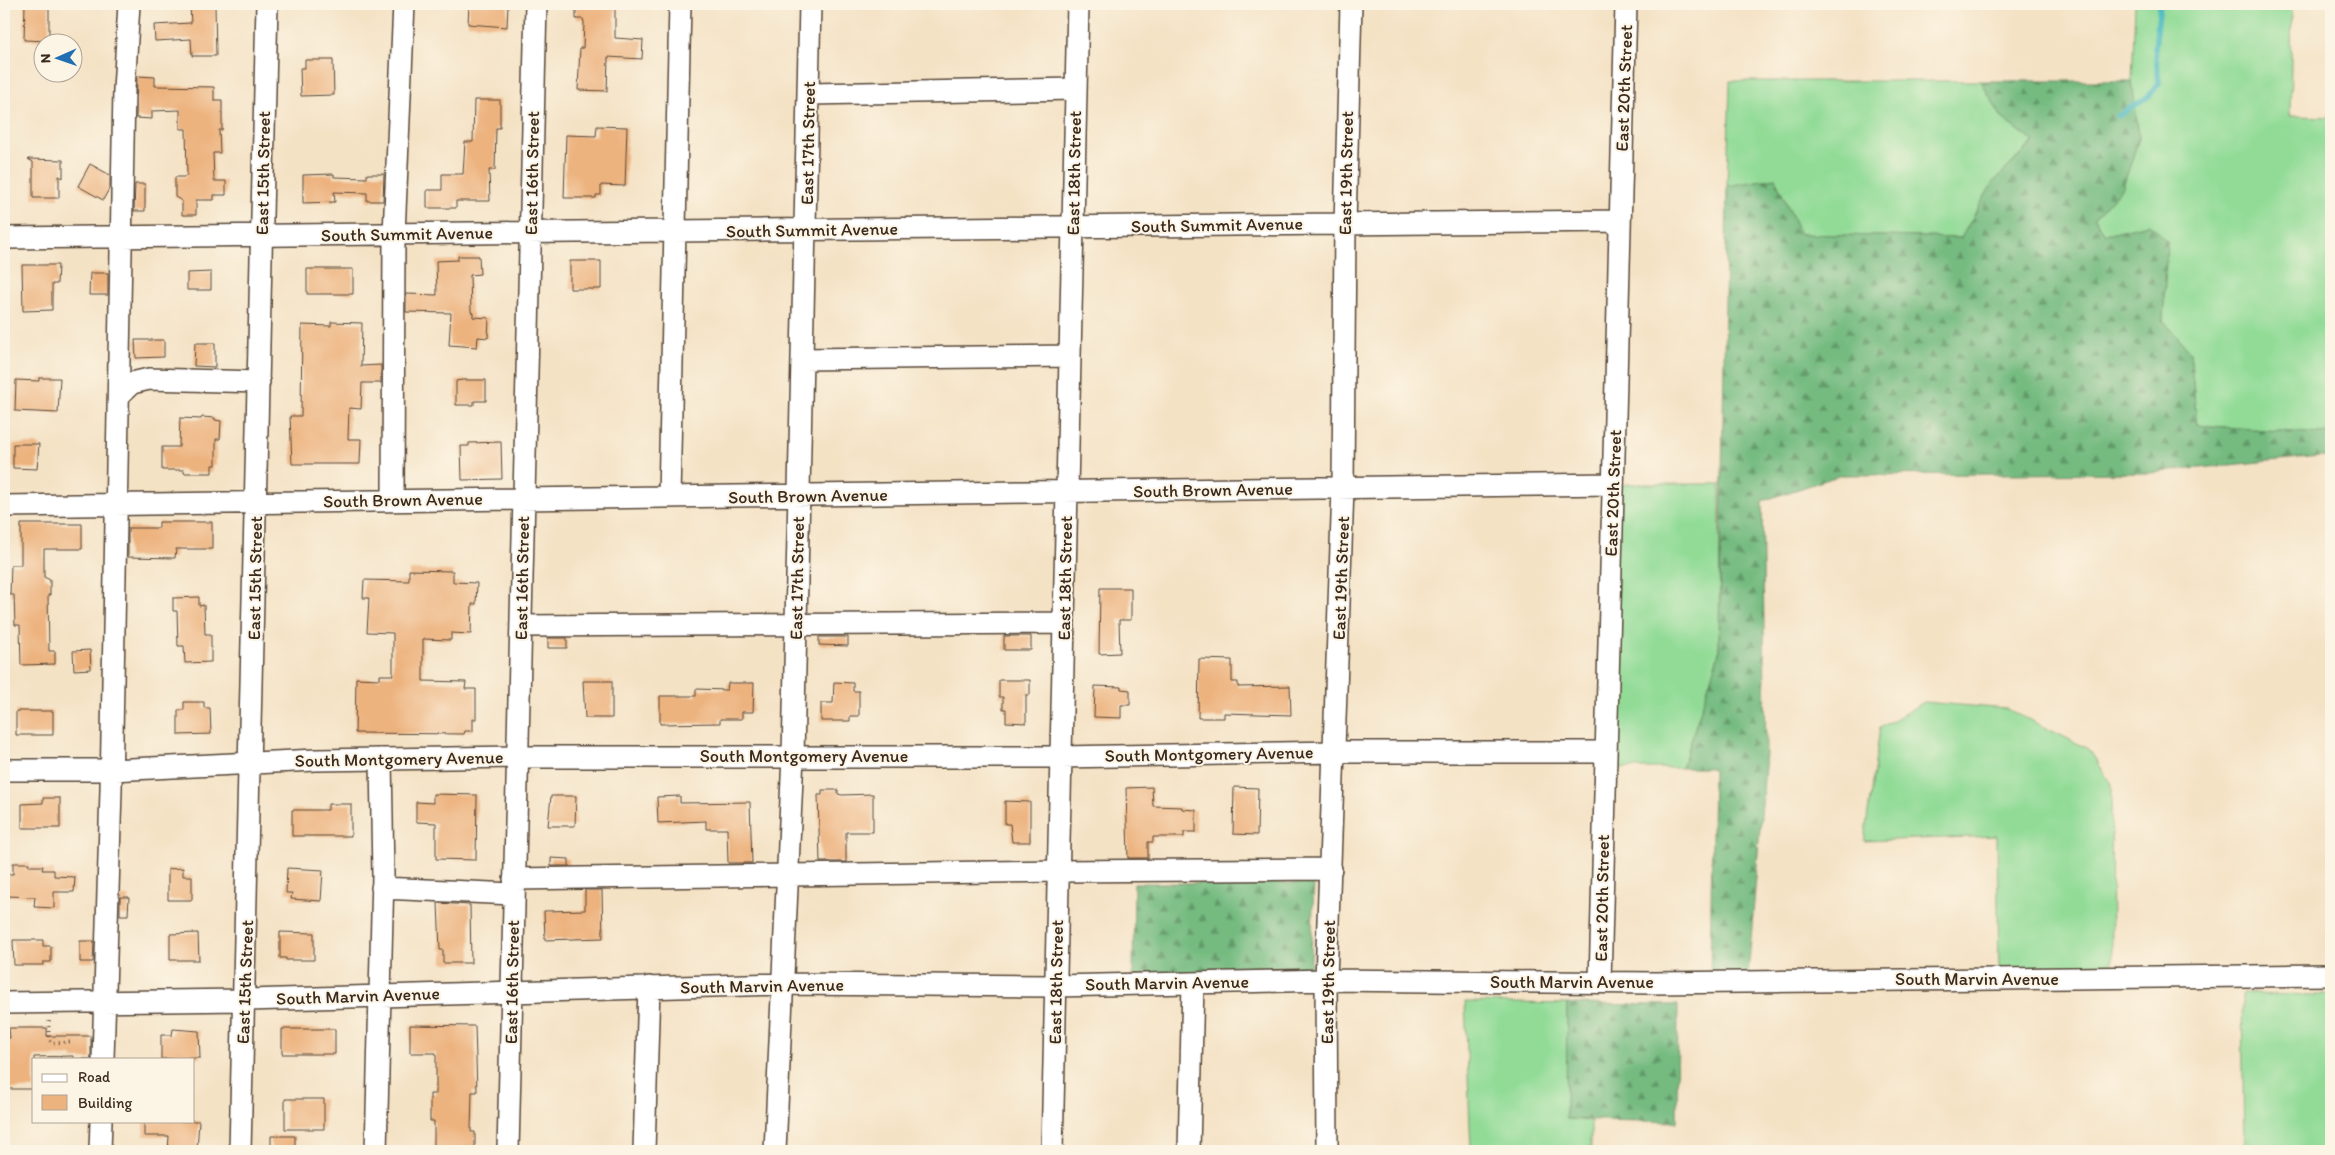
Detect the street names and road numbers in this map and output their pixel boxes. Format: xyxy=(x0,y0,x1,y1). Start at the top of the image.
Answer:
street label: East 20th Street xyxy=(1611,24,1637,152)
street label: East 17th Street xyxy=(796,81,820,205)
street label: East 15th Street xyxy=(251,110,275,235)
street label: East 16th Street xyxy=(520,110,544,235)
street label: East 18th Street xyxy=(1062,110,1086,236)
street label: East 19th Street xyxy=(1334,110,1358,235)
street label: South Summit Avenue xyxy=(1131,212,1303,238)
street label: South Summit Avenue xyxy=(726,217,898,243)
street label: South Summit Avenue xyxy=(321,221,493,247)
street label: East 20th Street xyxy=(1600,429,1626,557)
street label: South Brown Avenue xyxy=(1133,478,1293,502)
street label: South Brown Avenue xyxy=(728,484,888,508)
street label: South Brown Avenue xyxy=(323,488,483,512)
street label: East 15th Street xyxy=(243,515,267,640)
street label: East 16th Street xyxy=(510,515,534,640)
street label: East 18th Street xyxy=(1053,515,1077,641)
street label: East 19th Street xyxy=(1328,515,1354,640)
street label: East 17th Street xyxy=(785,516,809,640)
street label: South Montgomery Avenue xyxy=(1104,741,1314,767)
street label: South Montgomery Avenue xyxy=(700,745,908,767)
street label: South Montgomery Avenue xyxy=(294,746,504,772)
street label: East 20th Street xyxy=(1590,834,1614,962)
street label: East 15th Street xyxy=(232,919,258,1045)
street label: East 16th Street xyxy=(500,919,524,1044)
street label: East 18th Street xyxy=(1044,919,1068,1045)
street label: East 19th Street xyxy=(1316,919,1340,1044)
street label: South Marvin Avenue xyxy=(1895,968,2059,990)
street label: South Marvin Avenue xyxy=(1085,971,1249,995)
street label: South Marvin Avenue xyxy=(1490,971,1654,993)
street label: South Marvin Avenue xyxy=(680,974,844,998)
street label: South Marvin Avenue xyxy=(276,982,440,1010)

